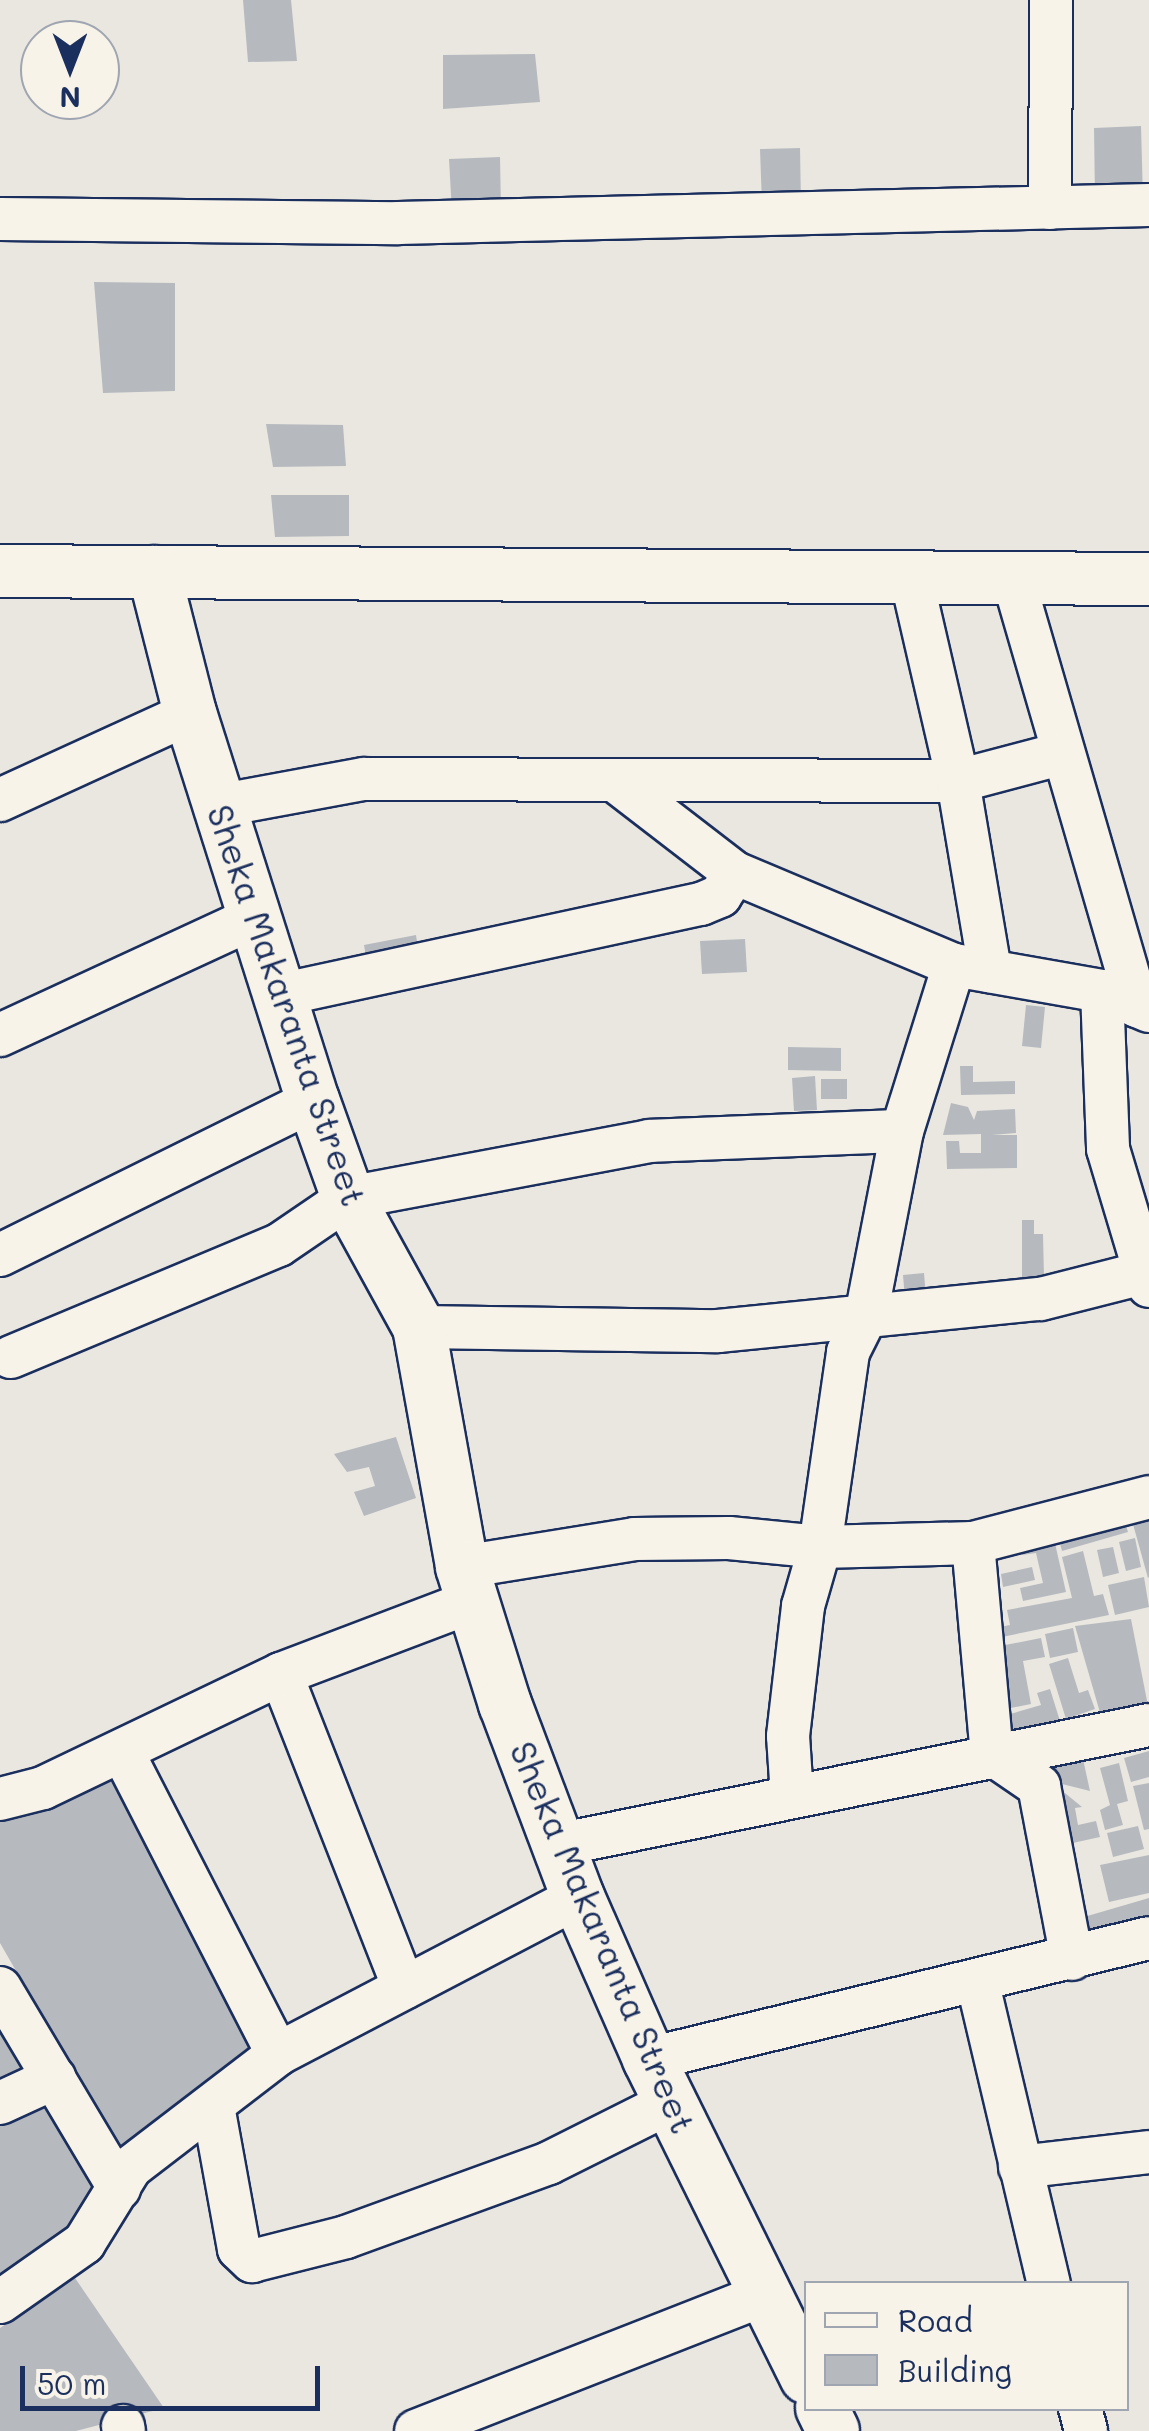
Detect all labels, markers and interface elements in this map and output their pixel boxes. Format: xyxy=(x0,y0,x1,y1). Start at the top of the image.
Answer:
north arrow xyxy=(20,20,120,120)
text: N xyxy=(59,80,81,116)
street label: Sheka Makaranta Street xyxy=(200,799,376,1211)
street label: Sheka Makaranta Street xyxy=(502,1735,706,2139)
legend xyxy=(804,2281,1129,2411)
text: Road xyxy=(898,2300,973,2340)
scale bar xyxy=(25,2346,325,2408)
text: Building xyxy=(898,2350,1012,2390)
text: 50 m xyxy=(37,2363,107,2403)

